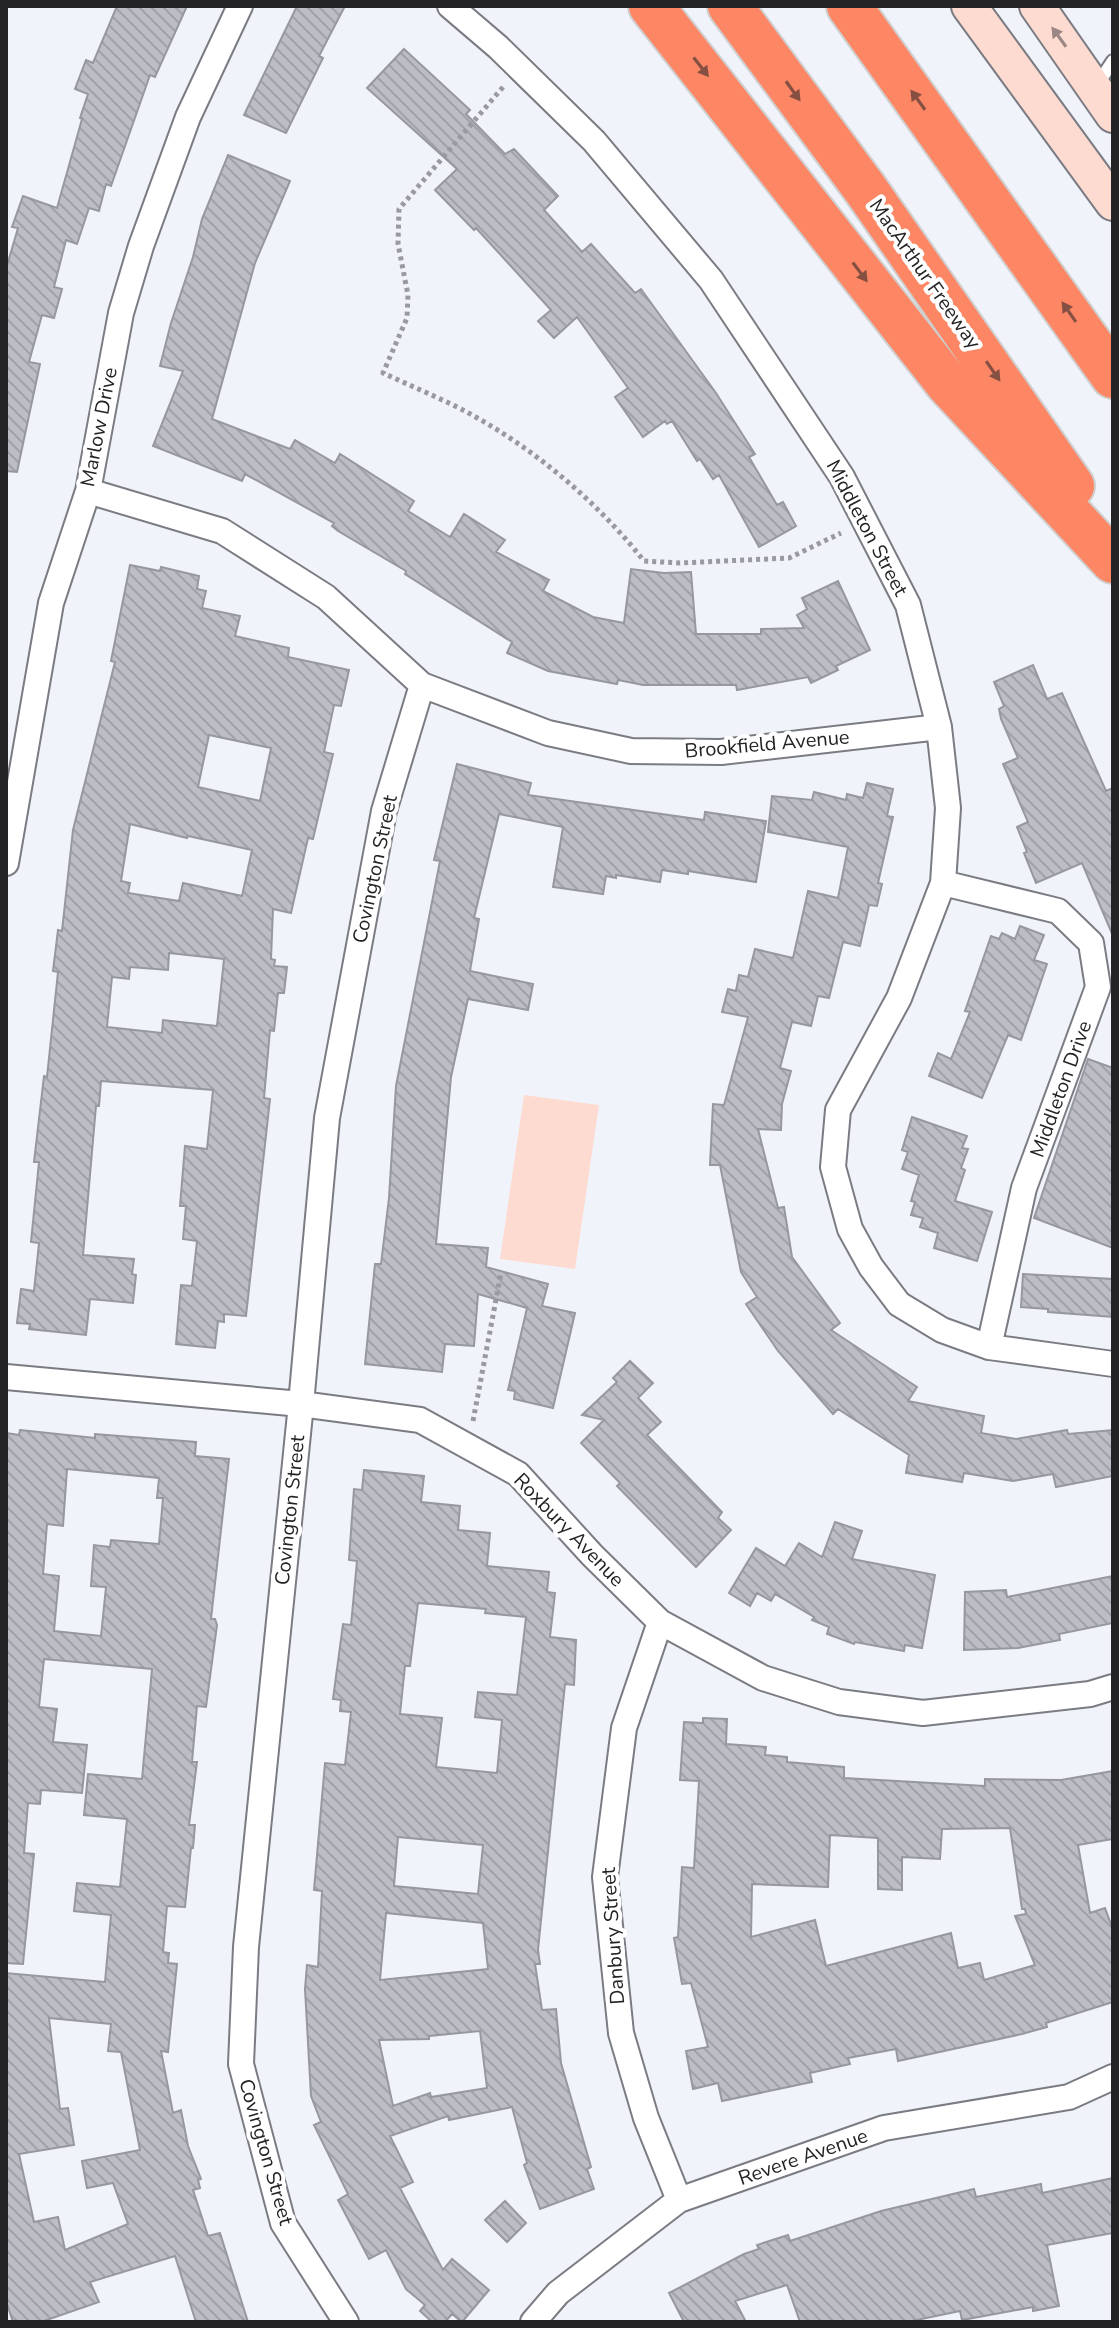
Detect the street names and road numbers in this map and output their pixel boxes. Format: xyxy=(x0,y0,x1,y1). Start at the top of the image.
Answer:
street label: MacArthur Freeway xyxy=(863,194,987,355)
street label: Marlow Drive xyxy=(74,365,124,489)
street label: Middleton Street xyxy=(820,455,915,602)
street label: Brookfield Avenue xyxy=(683,723,851,765)
street label: Covington Street xyxy=(346,791,404,946)
street label: Middleton Drive xyxy=(1024,1017,1098,1161)
street label: Covington Street xyxy=(269,1433,311,1586)
street label: Roxbury Avenue xyxy=(508,1467,630,1593)
street label: Danbury Street xyxy=(595,1866,631,2005)
street label: Covington Street xyxy=(232,2076,300,2229)
street label: Revere Avenue xyxy=(735,2122,871,2192)

